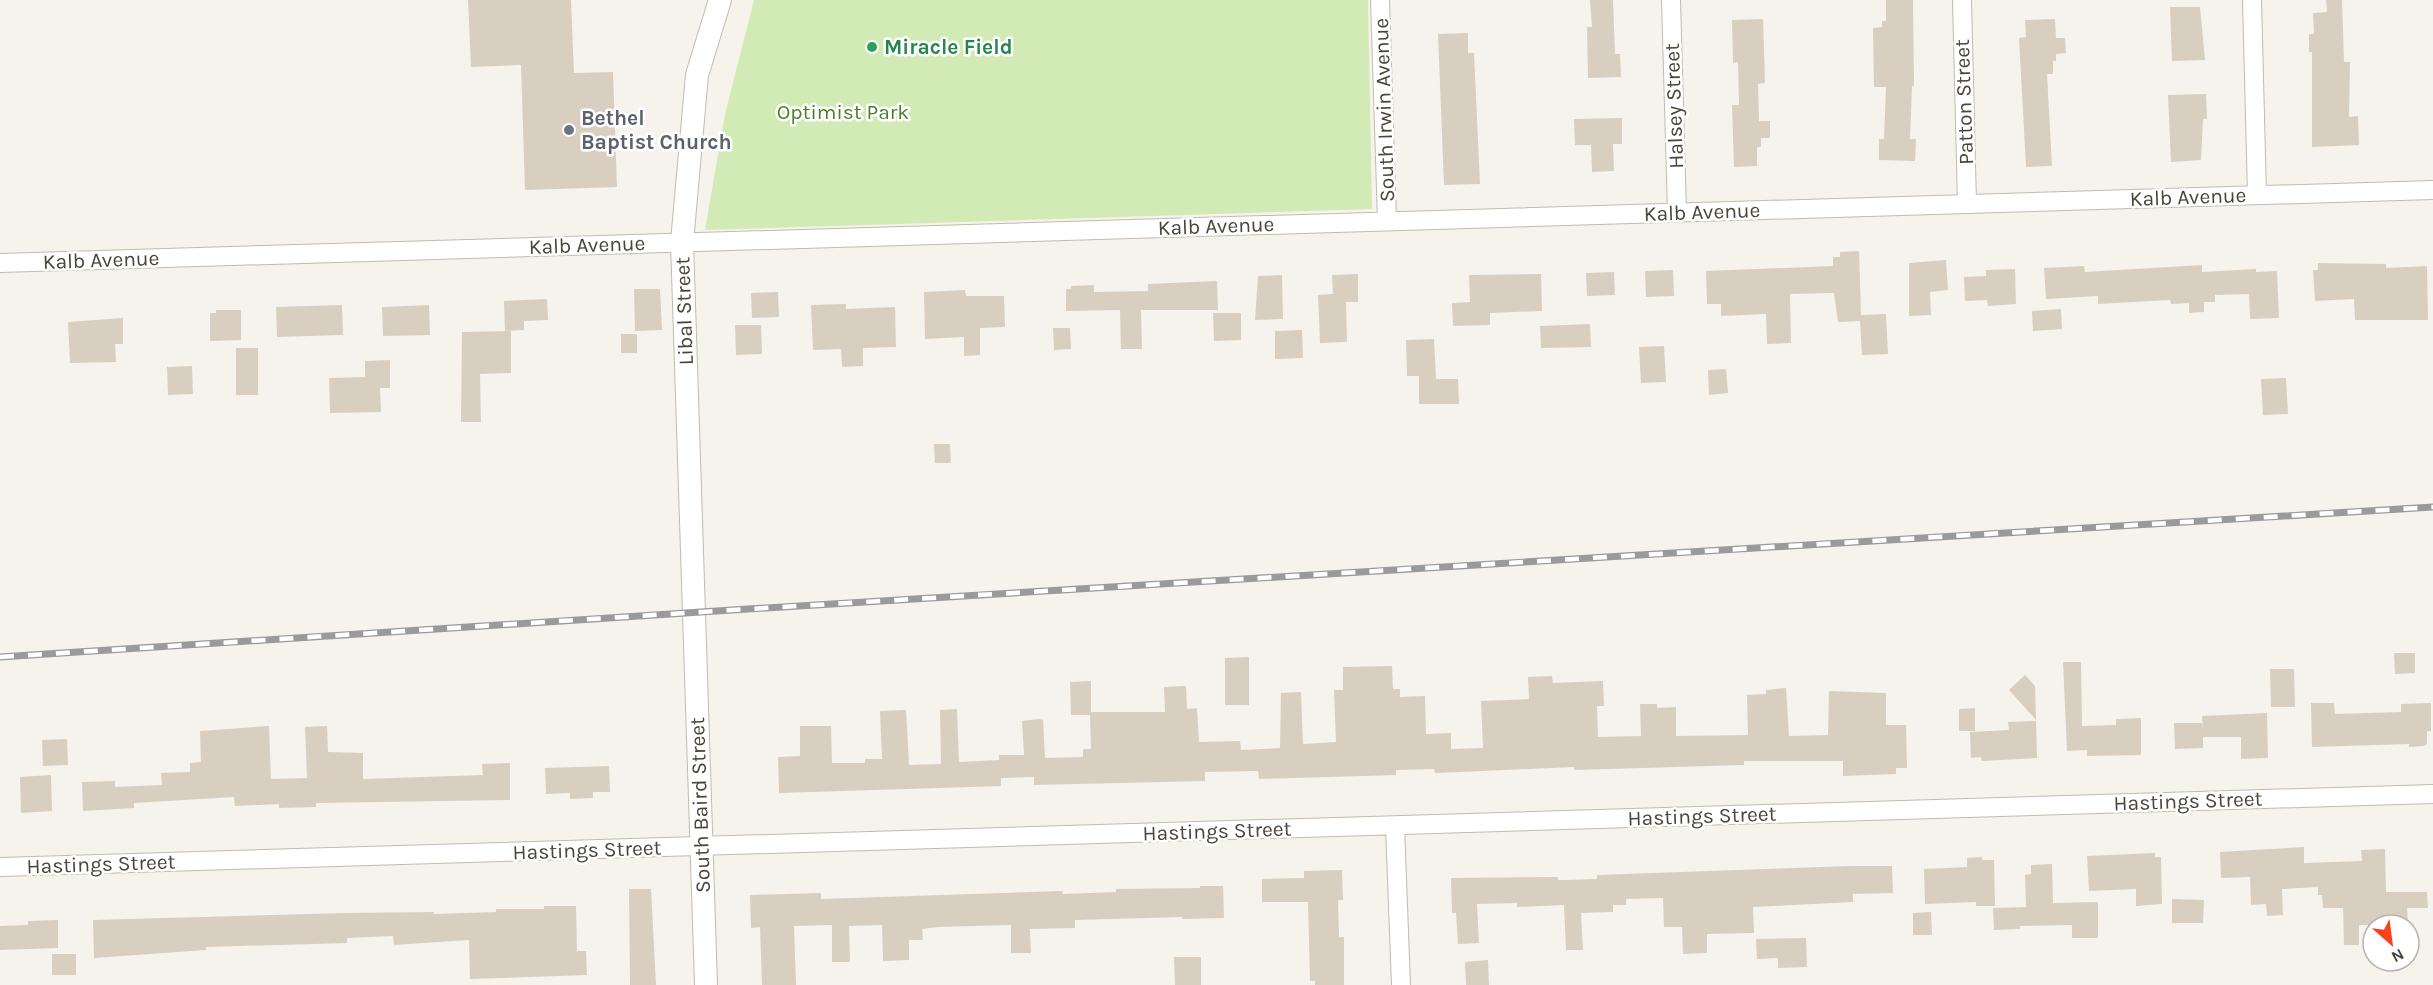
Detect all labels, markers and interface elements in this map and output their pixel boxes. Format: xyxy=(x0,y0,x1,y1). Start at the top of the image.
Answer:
street label: South Irwin Avenue xyxy=(1369,18,1399,202)
place label: Miracle Field xyxy=(884,35,1013,59)
street label: Patton Street xyxy=(1950,39,1978,165)
marker: Miracle Field xyxy=(865,40,879,54)
street label: Halsey Street xyxy=(1660,43,1688,169)
park label: Optimist Park xyxy=(777,100,909,124)
place label: Bethel Baptist Church xyxy=(581,106,732,154)
marker: Bethel Baptist Church xyxy=(562,123,576,137)
street label: Kalb Avenue xyxy=(2129,183,2247,211)
street label: Kalb Avenue xyxy=(1643,198,1761,226)
street label: Kalb Avenue xyxy=(1157,212,1275,240)
street label: Kalb Avenue xyxy=(528,231,646,259)
street label: Kalb Avenue xyxy=(42,246,160,274)
street label: Libal Street xyxy=(670,256,698,366)
street label: South Baird Street xyxy=(685,717,715,893)
street label: Hastings Street xyxy=(2113,786,2263,816)
street label: Hastings Street xyxy=(1627,801,1777,831)
street label: Hastings Street xyxy=(1142,816,1292,846)
street label: Hastings Street xyxy=(512,835,662,865)
street label: Hastings Street xyxy=(26,849,176,879)
north arrow xyxy=(2361,913,2421,973)
text: N xyxy=(2388,945,2407,967)

